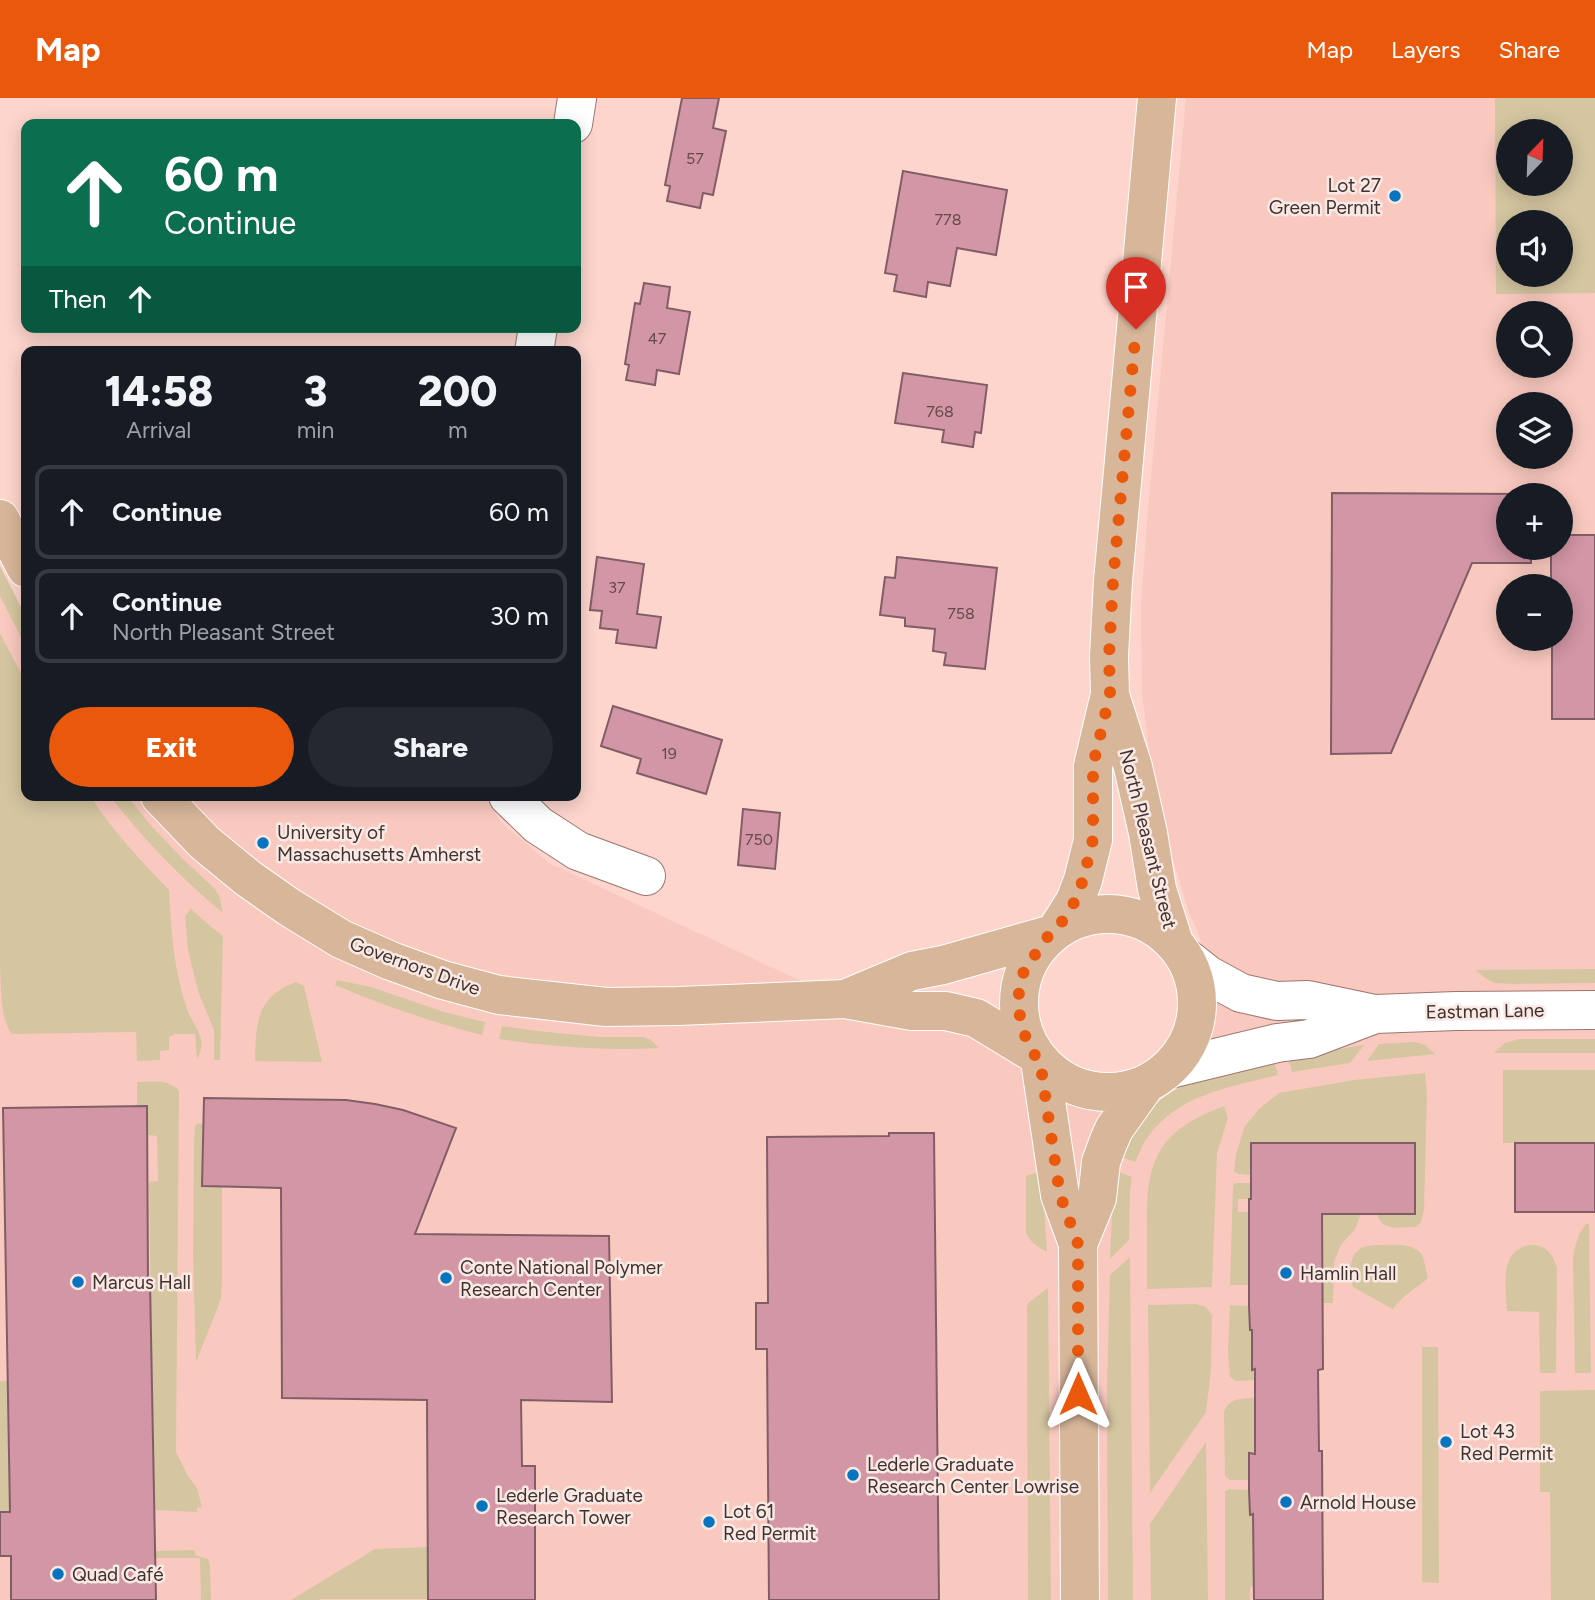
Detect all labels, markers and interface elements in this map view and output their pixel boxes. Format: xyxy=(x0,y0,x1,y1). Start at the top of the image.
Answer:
text: Map xyxy=(35,30,101,69)
text: Map xyxy=(1306,35,1353,64)
text: Layers xyxy=(1391,35,1460,64)
text: Share xyxy=(1498,35,1560,64)
north arrow xyxy=(1496,119,1573,196)
map controls xyxy=(1496,119,1573,651)
text: 60 m xyxy=(164,144,279,203)
icon: ahead xyxy=(49,147,140,238)
house number: 57 xyxy=(686,149,704,168)
place label: Lot 27 Green Permit xyxy=(1269,174,1381,219)
marker: Lot 27 Green Permit xyxy=(1387,188,1403,204)
text: Continue xyxy=(164,204,296,242)
house number: 778 xyxy=(934,210,962,229)
button: sound xyxy=(1496,210,1573,287)
pin xyxy=(1106,257,1166,329)
icon: arrive xyxy=(1117,268,1155,306)
icon: ahead xyxy=(121,280,159,318)
text: Then xyxy=(49,283,107,315)
button: search xyxy=(1496,301,1573,378)
house number: 47 xyxy=(648,329,667,348)
text: 14:58 xyxy=(105,366,213,417)
text: 3 xyxy=(304,366,327,417)
text: 200 xyxy=(418,366,497,417)
button: layers xyxy=(1496,392,1573,469)
house number: 768 xyxy=(926,402,954,421)
text: Arrival xyxy=(126,416,191,444)
text: min xyxy=(297,416,334,444)
text: m xyxy=(448,416,467,444)
button: + xyxy=(1496,483,1573,560)
icon: ahead xyxy=(53,493,91,531)
text: Continue xyxy=(112,496,222,528)
text: 60 m xyxy=(489,496,549,528)
button: − xyxy=(1496,574,1573,651)
house number: 37 xyxy=(608,578,626,597)
text: Continue xyxy=(112,586,222,618)
icon: ahead xyxy=(53,597,91,635)
text: 30 m xyxy=(490,600,549,632)
house number: 758 xyxy=(947,604,975,623)
text: North Pleasant Street xyxy=(112,618,335,646)
button: Exit xyxy=(49,707,294,787)
button: Share xyxy=(308,707,553,787)
house number: 19 xyxy=(661,744,677,763)
street label: North Pleasant Street xyxy=(1115,747,1181,931)
place label: University of Massachusetts Amherst xyxy=(277,821,481,866)
house number: 750 xyxy=(745,830,773,849)
marker: University of Massachusetts Amherst xyxy=(255,835,271,851)
street label: Governors Drive xyxy=(347,932,483,1000)
street label: Eastman Lane xyxy=(1425,998,1545,1024)
place label: Conte National Polymer Research Center xyxy=(460,1256,663,1301)
place label: Hamlin Hall xyxy=(1300,1262,1396,1285)
marker: Hamlin Hall xyxy=(1278,1265,1294,1281)
marker: Conte National Polymer Research Center xyxy=(438,1270,454,1286)
place label: Marcus Hall xyxy=(92,1271,191,1294)
marker: Marcus Hall xyxy=(70,1274,86,1290)
position arrow xyxy=(1041,1357,1115,1431)
place label: Lot 43 Red Permit xyxy=(1460,1420,1553,1465)
marker: Lot 43 Red Permit xyxy=(1438,1434,1454,1450)
place label: Lederle Graduate Research Center Lowrise xyxy=(867,1453,1079,1498)
marker: Lederle Graduate Research Center Lowrise xyxy=(845,1467,861,1483)
place label: Lederle Graduate Research Tower xyxy=(496,1484,643,1529)
place label: Arnold House xyxy=(1300,1491,1416,1514)
marker: Arnold House xyxy=(1278,1494,1294,1510)
marker: Lederle Graduate Research Tower xyxy=(474,1498,490,1514)
place label: Lot 61 Red Permit xyxy=(723,1500,816,1545)
marker: Lot 61 Red Permit xyxy=(701,1514,717,1530)
place label: Quad Café xyxy=(72,1563,164,1586)
marker: Quad Café xyxy=(50,1566,66,1582)

